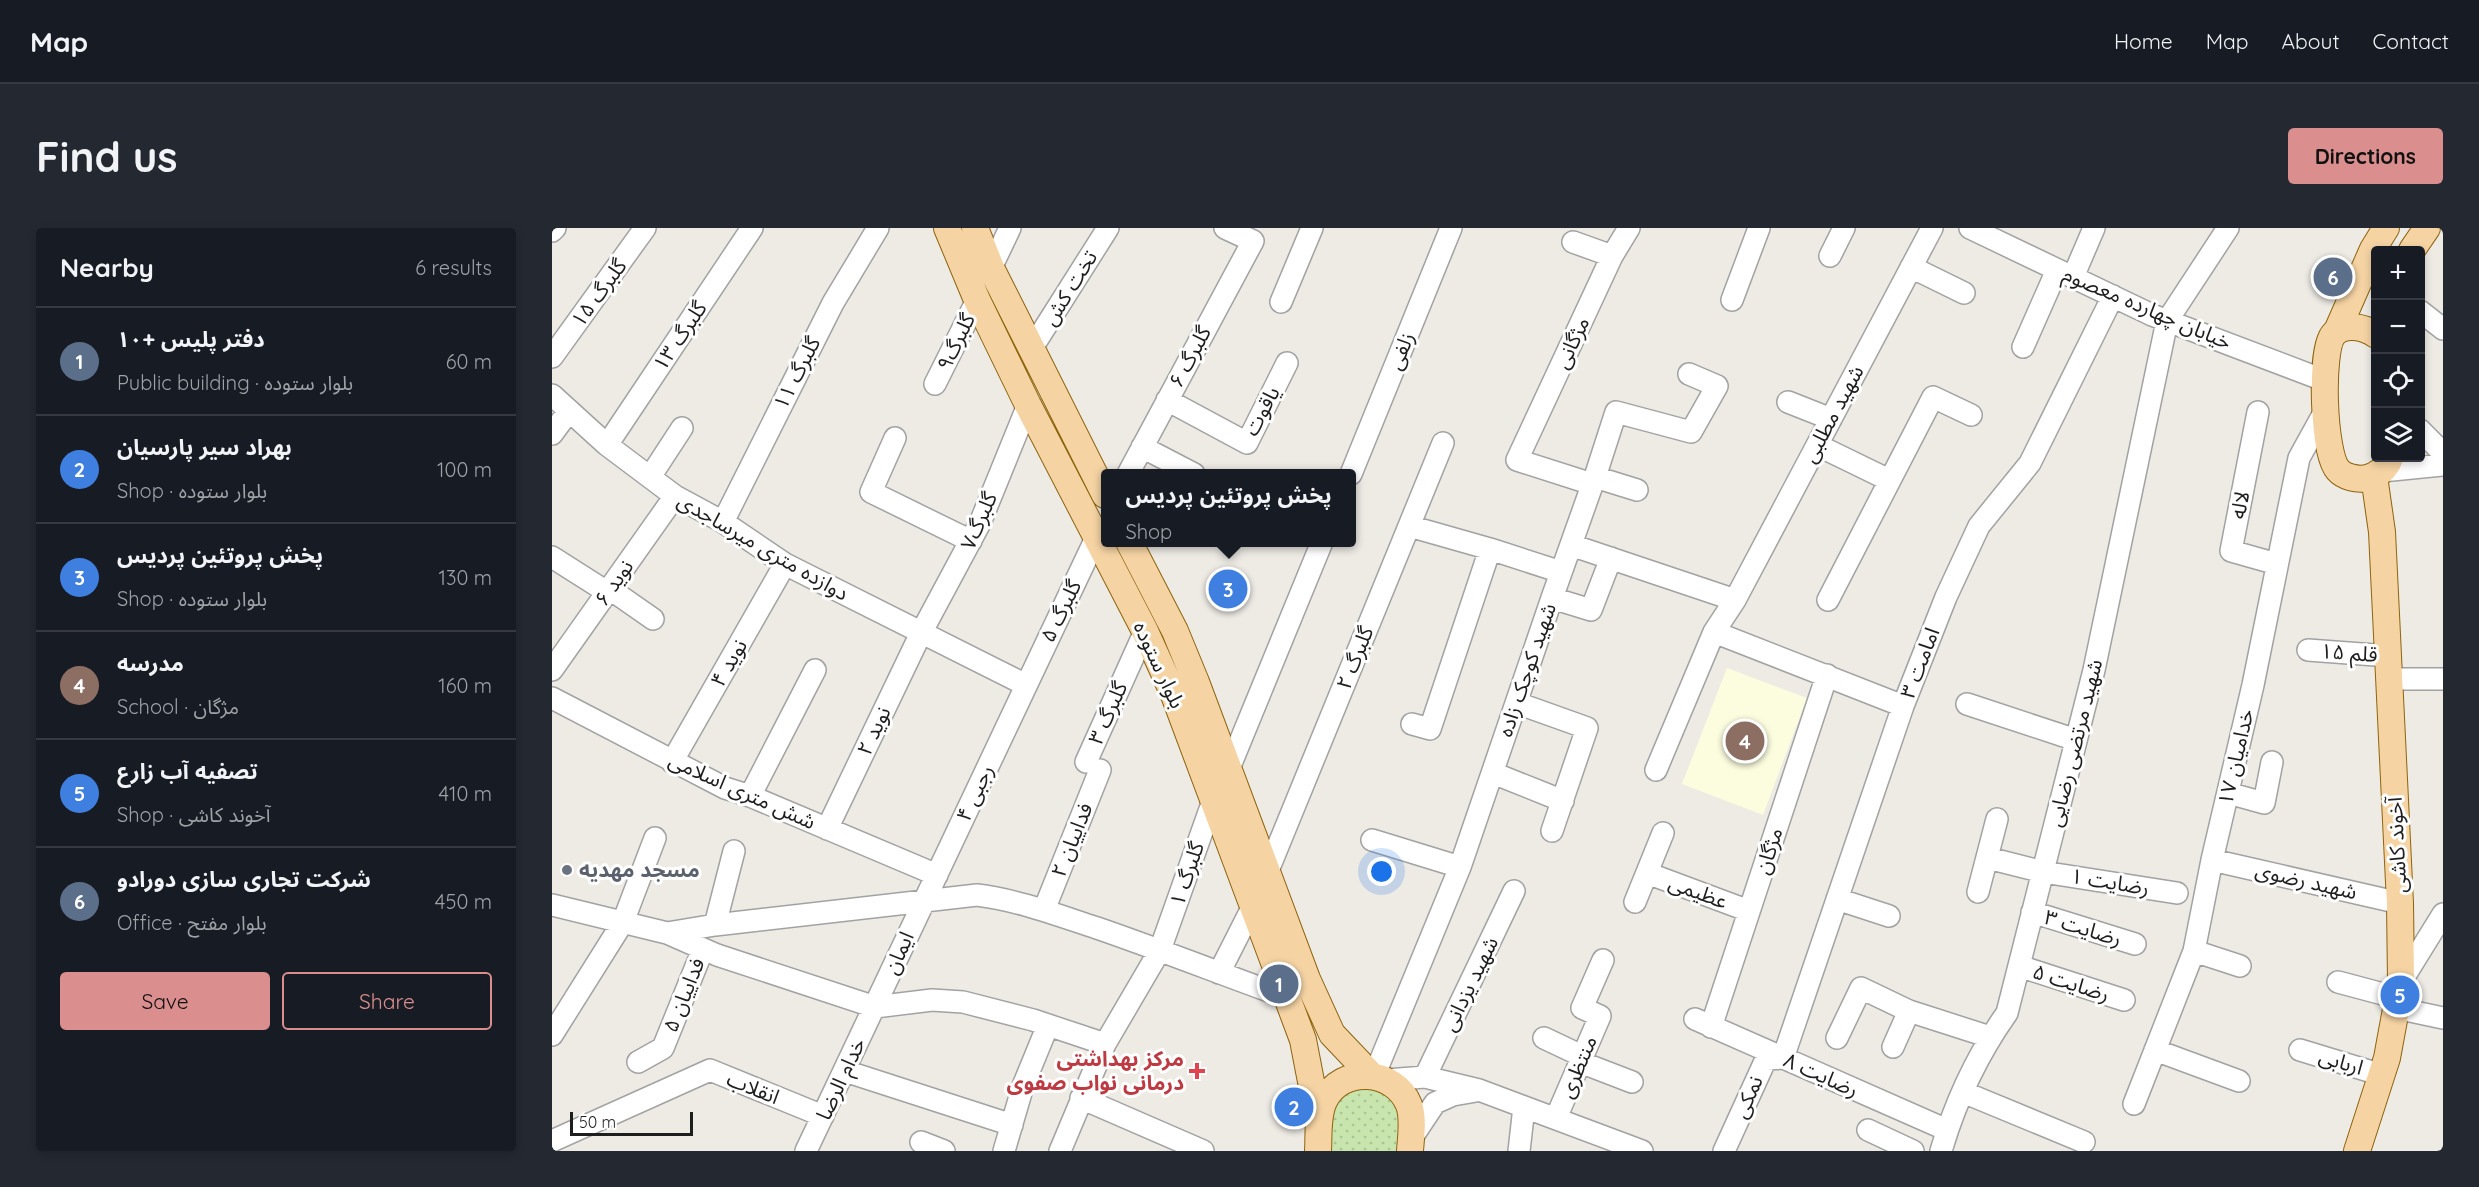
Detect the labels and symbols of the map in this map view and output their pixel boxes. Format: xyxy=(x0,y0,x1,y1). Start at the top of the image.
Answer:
street label: تخت کش xyxy=(1036,245,1102,330)
street label: گلبرگ ۱۵ xyxy=(565,253,632,332)
pin: 6 xyxy=(2314,254,2352,300)
street label: خیابان چهارده معصوم xyxy=(2058,260,2236,358)
street label: گلبرگ ۱۳ xyxy=(647,296,712,375)
street label: گلبرگ۹ xyxy=(930,309,980,374)
street label: مژگانی xyxy=(1548,312,1594,373)
street label: گلبرگ ۶ xyxy=(1162,321,1216,392)
street label: زلفی xyxy=(1381,328,1419,373)
street label: گلبرگ ۱۱ xyxy=(767,332,826,413)
street label: شهید مطلبی xyxy=(1796,360,1869,467)
street label: یاقوت xyxy=(1237,381,1285,440)
street label: دوازده متری میرساجدی xyxy=(673,487,854,606)
street label: گلبرگ۷ xyxy=(954,488,1002,553)
street label: لاله xyxy=(2224,489,2254,521)
street label: نوید ۶ xyxy=(588,554,638,611)
pin: 3 xyxy=(1208,566,1248,612)
street label: گلبرگ ۵ xyxy=(1034,575,1086,646)
street label: شهید کوچک زاده xyxy=(1491,599,1562,740)
street label: بلوار ستوده xyxy=(1128,617,1191,712)
street label: گلبرگ ۲ xyxy=(1330,622,1379,693)
street label: امامت ۳ xyxy=(1894,623,1944,702)
street label: نوید ۴ xyxy=(704,634,752,691)
street label: قلم ۱۵ xyxy=(2319,637,2379,670)
street label: شهید مرتضی رضایی xyxy=(2041,656,2107,829)
street label: گلبرگ ۳ xyxy=(1082,677,1132,748)
street label: نوید ۲ xyxy=(851,702,896,759)
street label: خدامیان ۱۷ xyxy=(2211,706,2259,807)
pin: 4 xyxy=(1726,718,1764,764)
street label: شش متری اسلامی xyxy=(665,746,820,834)
street label: رجبی ۴ xyxy=(950,760,998,825)
street label: آخوند کاشی xyxy=(2380,795,2412,894)
street label: فداییان ۲ xyxy=(1044,799,1098,881)
street label: مژگان xyxy=(1748,824,1788,877)
street label: گلبرگ ۱ xyxy=(1163,838,1209,909)
place label: مسجد مهدیه xyxy=(579,856,700,882)
street label: شهید رضوی xyxy=(2253,856,2360,904)
your location xyxy=(1367,857,1396,886)
street label: رضایت ۱ xyxy=(2069,862,2151,900)
marker: مسجد مهدیه xyxy=(560,863,574,877)
street label: عظیمی xyxy=(1665,868,1731,914)
street label: رضایت ۳ xyxy=(2042,903,2125,951)
street label: ایمان xyxy=(877,927,919,978)
street label: شهید یزدانی xyxy=(1435,932,1503,1035)
street label: فداییان ۵ xyxy=(656,954,710,1036)
street label: رضایت ۵ xyxy=(2030,957,2113,1007)
pin: 1 xyxy=(1260,962,1298,1006)
pin: 5 xyxy=(2380,972,2420,1017)
street label: منتظری xyxy=(1552,1031,1602,1102)
street label: خدام الرضا xyxy=(810,1033,874,1125)
street label: اربابی xyxy=(2316,1042,2367,1080)
place label: مرکز بهداشتی درمانی نواب صفوی xyxy=(1007,1045,1184,1095)
street label: رضایت ۸ xyxy=(1780,1046,1863,1102)
marker: مرکز بهداشتی درمانی نواب صفوی xyxy=(1188,1062,1206,1080)
street label: انقلاب xyxy=(723,1065,784,1109)
street label: نمکی xyxy=(1726,1071,1768,1122)
pin: 2 xyxy=(1274,1084,1314,1130)
scale bar xyxy=(570,1109,693,1136)

